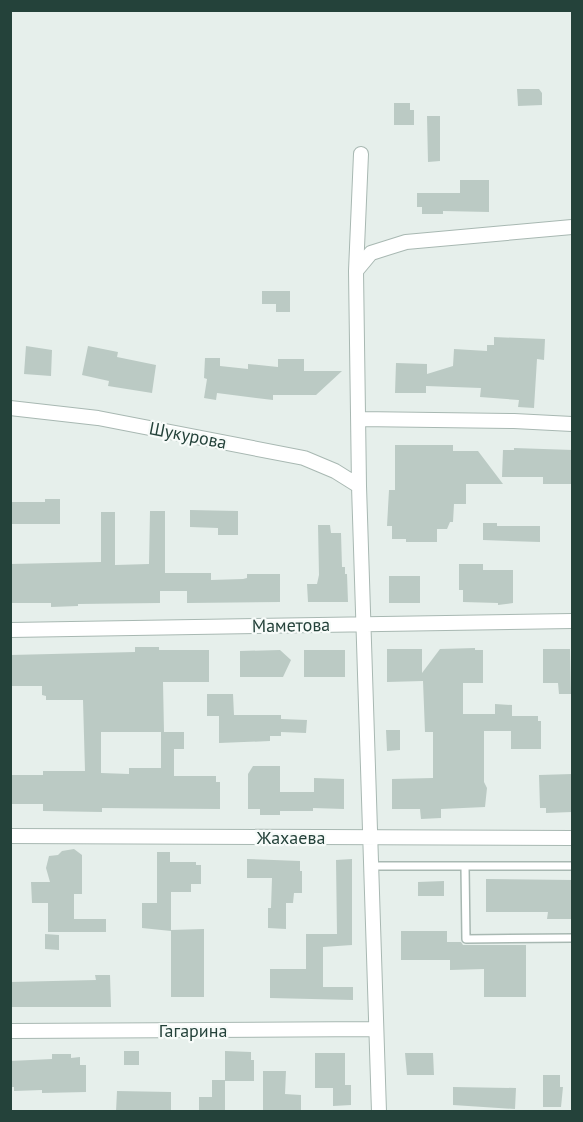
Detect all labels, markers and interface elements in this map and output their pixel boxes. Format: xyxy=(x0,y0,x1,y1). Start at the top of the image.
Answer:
street label: Шукурова xyxy=(147,416,229,454)
street label: Маметова xyxy=(252,613,330,637)
street label: Жахаева xyxy=(256,826,325,849)
street label: Гагарина xyxy=(159,1019,227,1042)

